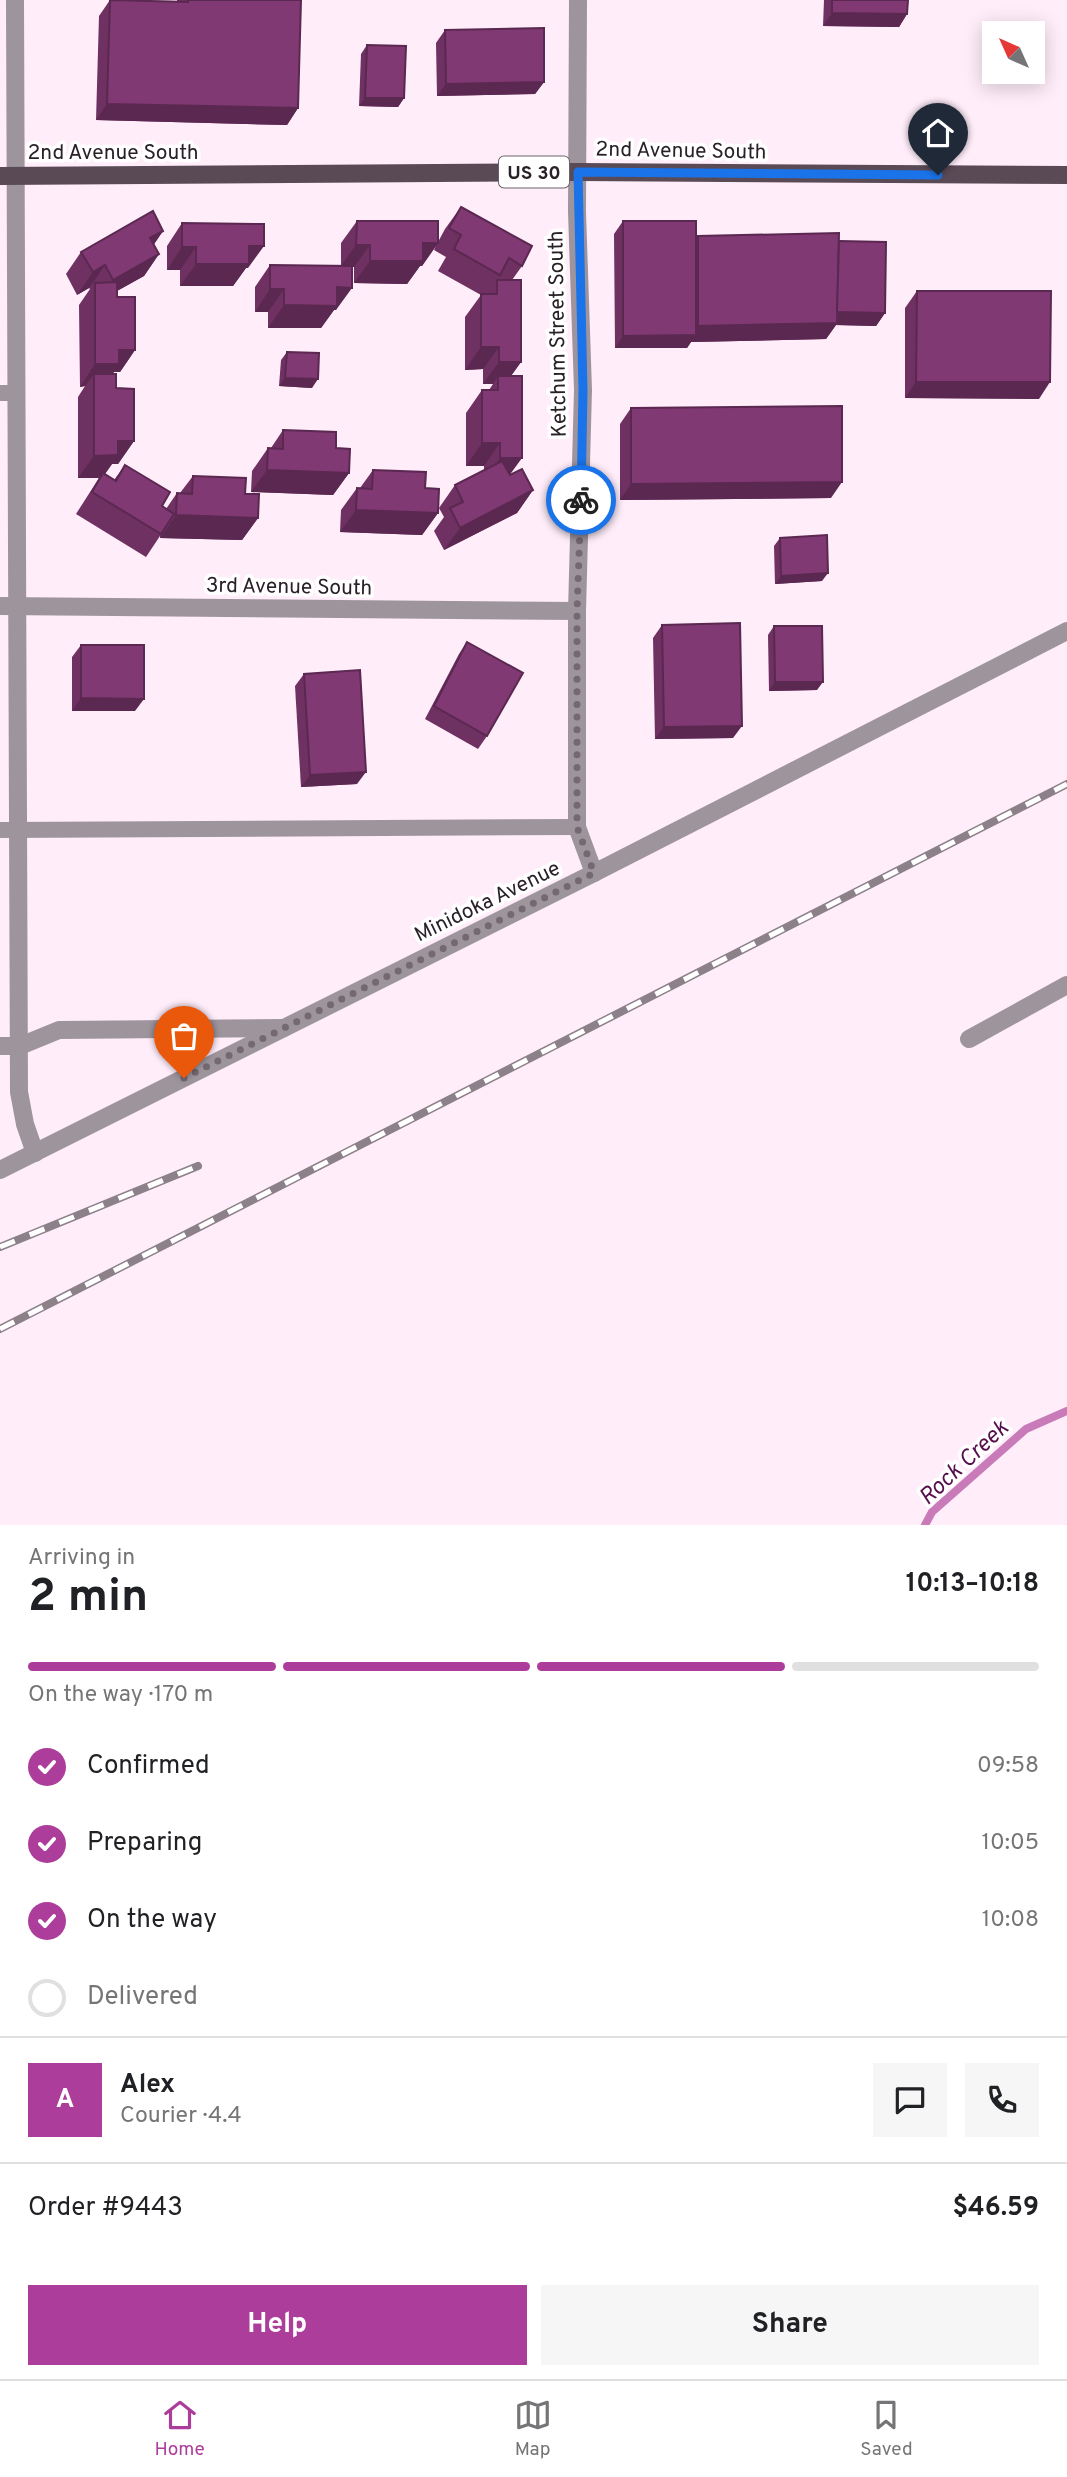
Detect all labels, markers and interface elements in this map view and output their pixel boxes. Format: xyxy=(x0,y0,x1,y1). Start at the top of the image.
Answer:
north arrow xyxy=(982,21,1045,84)
map controls xyxy=(982,21,1045,84)
pin xyxy=(908,103,968,175)
icon: home xyxy=(919,114,957,152)
street label: 2nd Avenue South xyxy=(595,137,767,166)
street label: 2nd Avenue South xyxy=(27,140,199,167)
road number: US 30 xyxy=(499,156,569,188)
street label: Ketchum Street South xyxy=(543,230,574,438)
courier xyxy=(546,465,616,535)
icon: bike xyxy=(562,481,600,519)
street label: 3rd Avenue South xyxy=(206,573,372,602)
street label: Minidoka Avenue xyxy=(410,855,565,949)
pin xyxy=(154,1006,214,1078)
icon: bag xyxy=(165,1017,203,1055)
water label: Rock Creek xyxy=(914,1415,1016,1513)
text: Arriving in xyxy=(28,1544,135,1573)
text: 10:13–10:18 xyxy=(906,1568,1039,1601)
text: 2 min xyxy=(28,1569,148,1628)
text: On the way · 170 m xyxy=(28,1681,213,1710)
icon: check xyxy=(28,1748,66,1786)
text: Confirmed xyxy=(87,1750,210,1783)
text: 09:58 xyxy=(977,1752,1039,1781)
icon: check xyxy=(28,1825,66,1863)
text: Preparing xyxy=(87,1827,202,1860)
text: 10:05 xyxy=(981,1829,1039,1858)
icon: check xyxy=(28,1902,66,1940)
text: On the way xyxy=(87,1904,217,1937)
text: 10:08 xyxy=(982,1906,1039,1935)
text: Delivered xyxy=(87,1981,198,2014)
button: chat xyxy=(873,2063,947,2137)
button: phone xyxy=(965,2063,1039,2137)
text: Alex xyxy=(120,2069,175,2102)
text: A xyxy=(56,2084,74,2117)
text: Courier · 4.4 xyxy=(120,2102,242,2131)
text: Order #9443 xyxy=(28,2192,183,2225)
text: $46.59 xyxy=(952,2192,1039,2225)
button: Help xyxy=(28,2285,527,2365)
button: Share xyxy=(541,2285,1039,2365)
tab: Home xyxy=(154,2396,205,2462)
tab: Map xyxy=(514,2396,552,2462)
tab: Saved xyxy=(860,2396,913,2462)

